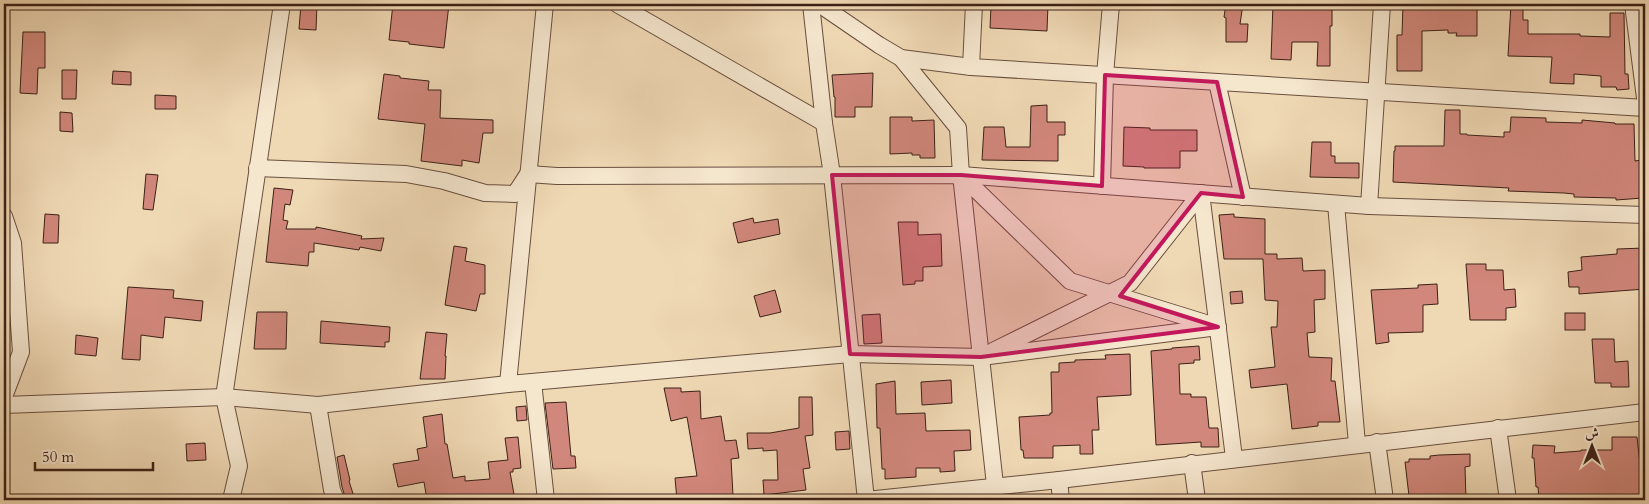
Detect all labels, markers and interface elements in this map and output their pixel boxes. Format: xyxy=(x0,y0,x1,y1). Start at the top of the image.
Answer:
north arrow xyxy=(1566,422,1616,472)
text: ش xyxy=(1585,424,1599,443)
scale bar xyxy=(35,439,152,471)
text: 50 m xyxy=(42,447,74,467)

